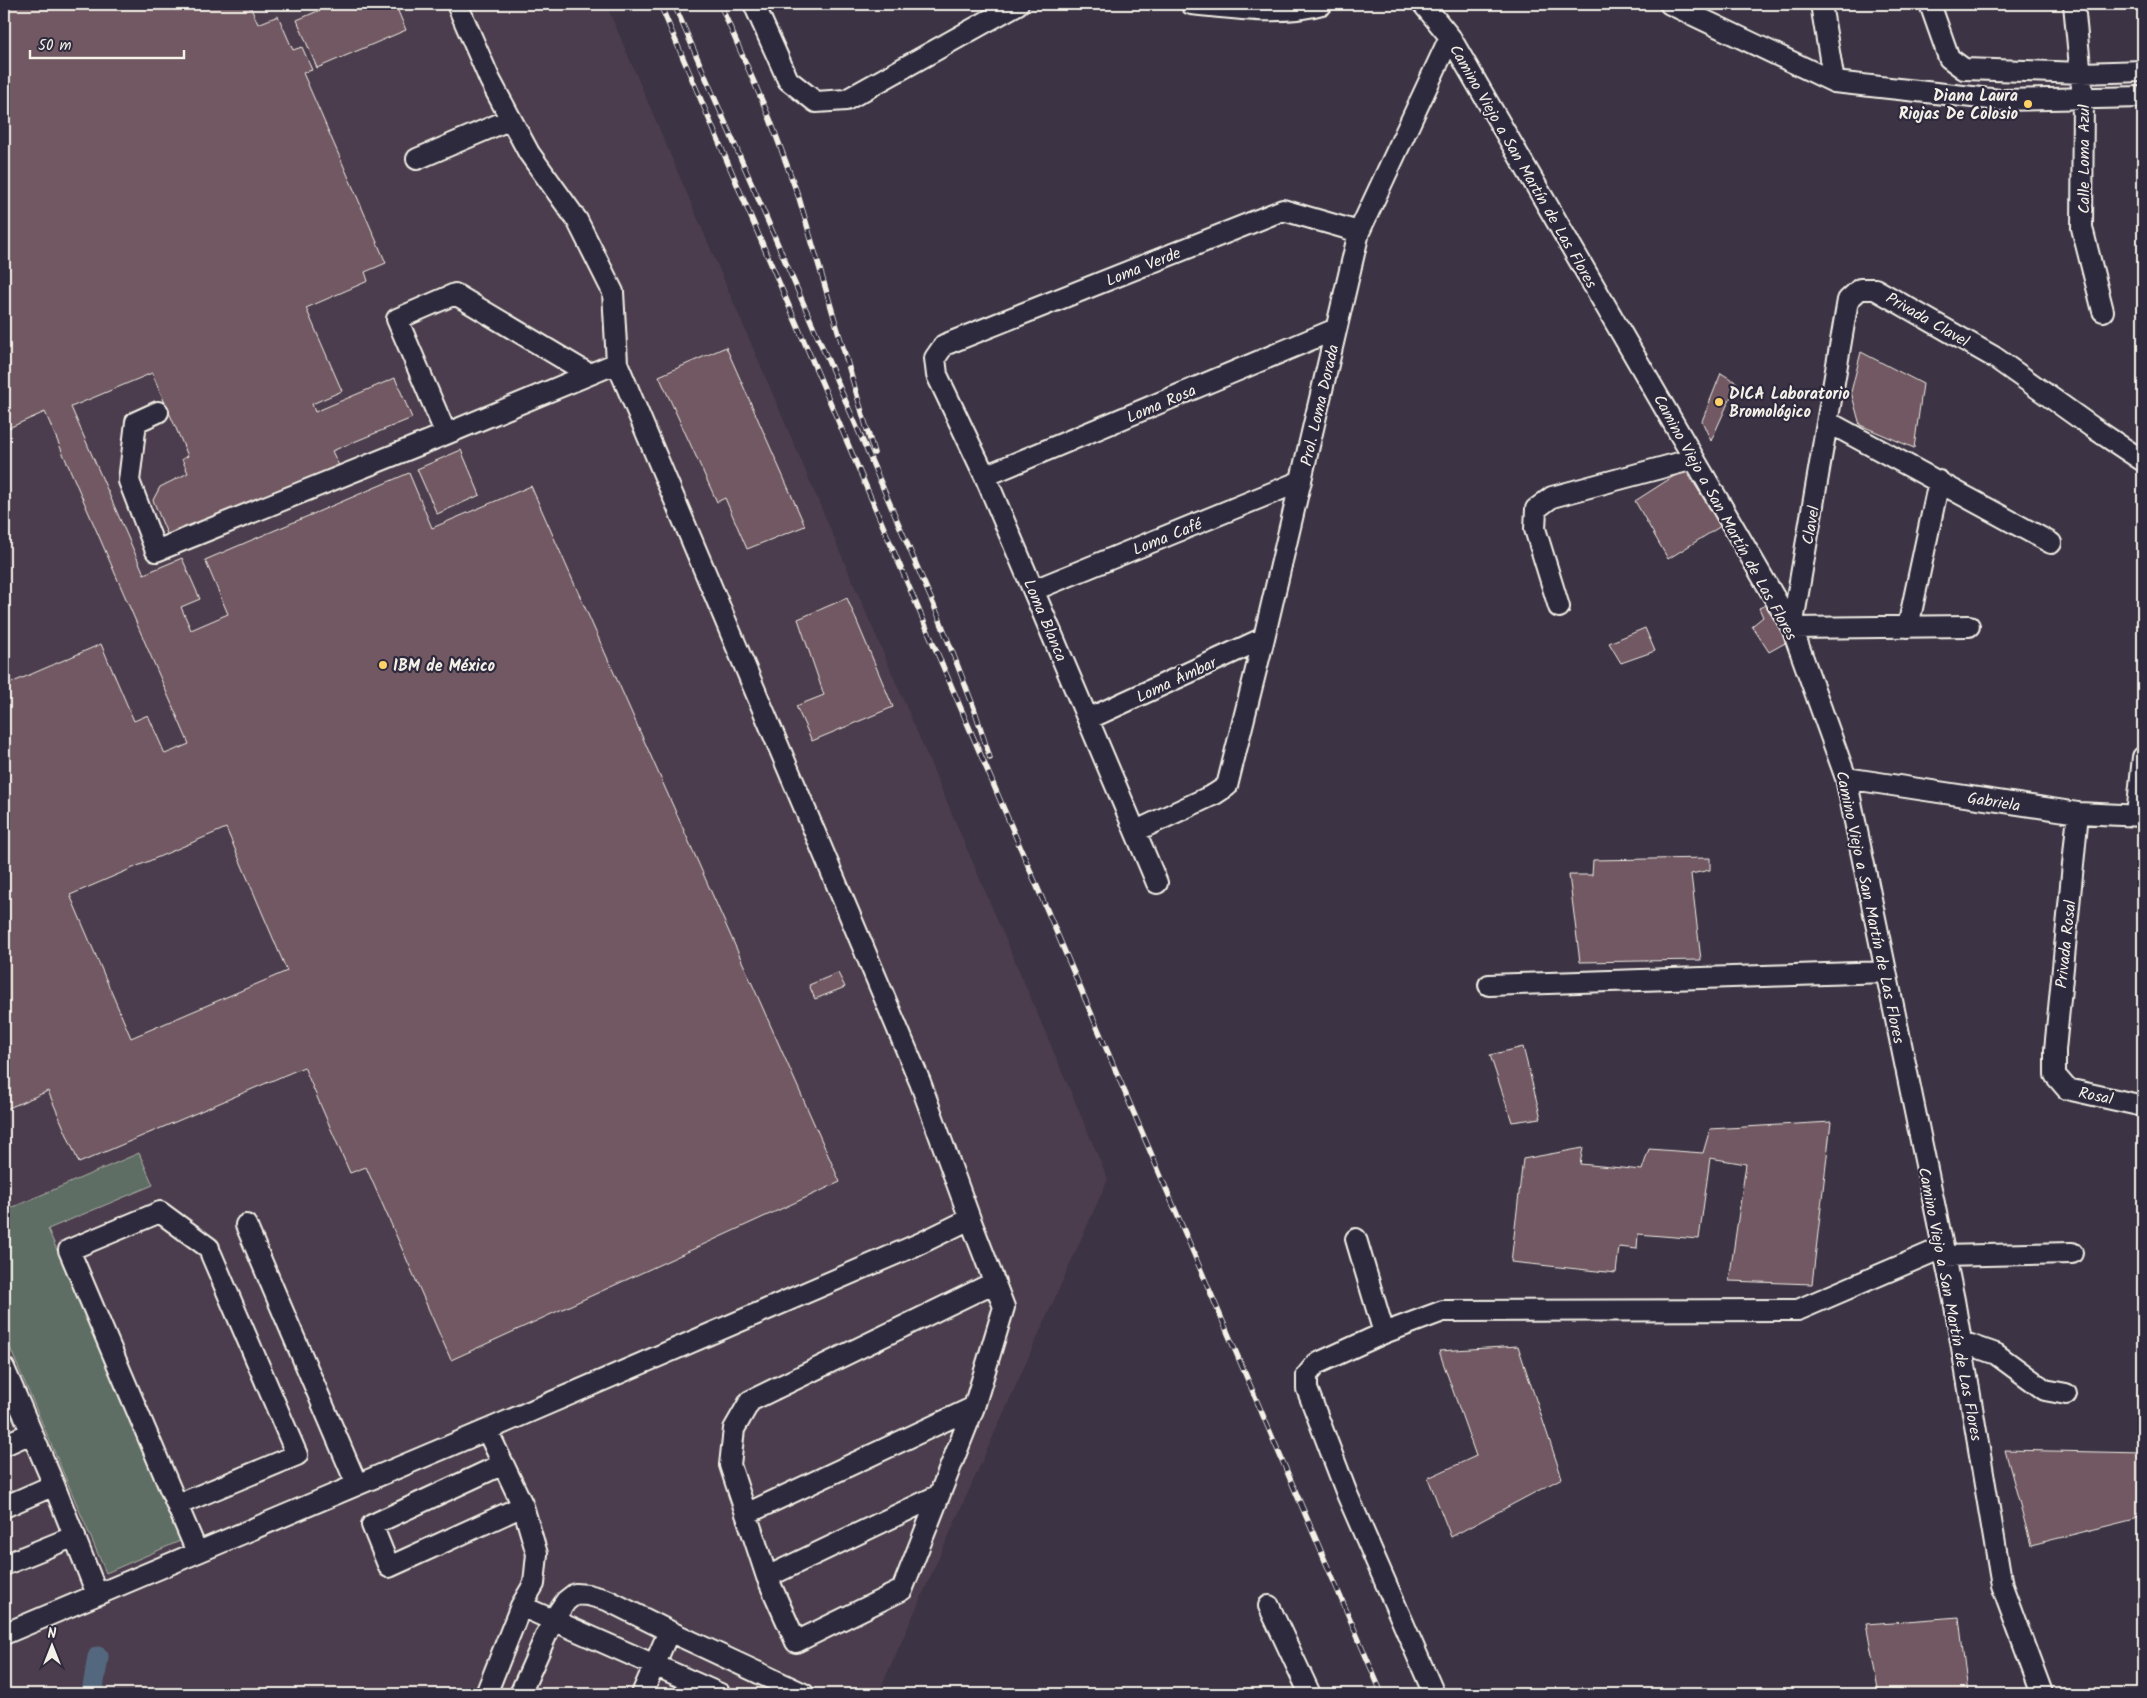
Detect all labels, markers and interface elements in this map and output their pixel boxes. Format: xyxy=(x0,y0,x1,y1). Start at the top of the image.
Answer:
scale bar xyxy=(30,28,184,60)
text: 50 m xyxy=(38,34,72,58)
street label: Camino Viejo a San Martín de Las Flores xyxy=(1442,40,1603,294)
place label: Diana Laura Riojas De Colosio xyxy=(1899,84,2018,127)
marker: Diana Laura Riojas De Colosio xyxy=(2022,98,2034,110)
street label: Calle Loma Azul xyxy=(2072,104,2097,214)
street label: Loma Verde xyxy=(1102,241,1185,294)
street label: Privada Clavel xyxy=(1881,286,1974,354)
street label: Prol. Loma Dorada xyxy=(1294,342,1347,468)
street label: Loma Rosa xyxy=(1123,379,1200,430)
place label: DICA Laboratorio Bromológico xyxy=(1729,382,1850,425)
street label: Camino Viejo a San Martín de Las Flores xyxy=(1646,390,1803,646)
marker: DICA Laboratorio Bromológico xyxy=(1713,396,1725,408)
street label: Clavel xyxy=(1796,504,1827,547)
street label: Loma Café xyxy=(1129,512,1207,563)
street label: Loma Blanca xyxy=(1016,575,1073,666)
street label: Loma Ámbar xyxy=(1132,650,1223,710)
place label: IBM de México xyxy=(393,654,495,679)
marker: IBM de México xyxy=(377,659,389,671)
street label: Camino Viejo a San Martín de Las Flores xyxy=(1828,769,1911,1046)
street label: Gabriela xyxy=(1965,786,2022,819)
street label: Privada Rosal xyxy=(2049,899,2084,990)
street label: Rosal xyxy=(2076,1081,2115,1112)
street label: Camino Viejo a San Martín de Las Flores xyxy=(1911,1165,1988,1443)
north arrow xyxy=(28,1620,78,1670)
text: N xyxy=(48,1623,57,1645)

